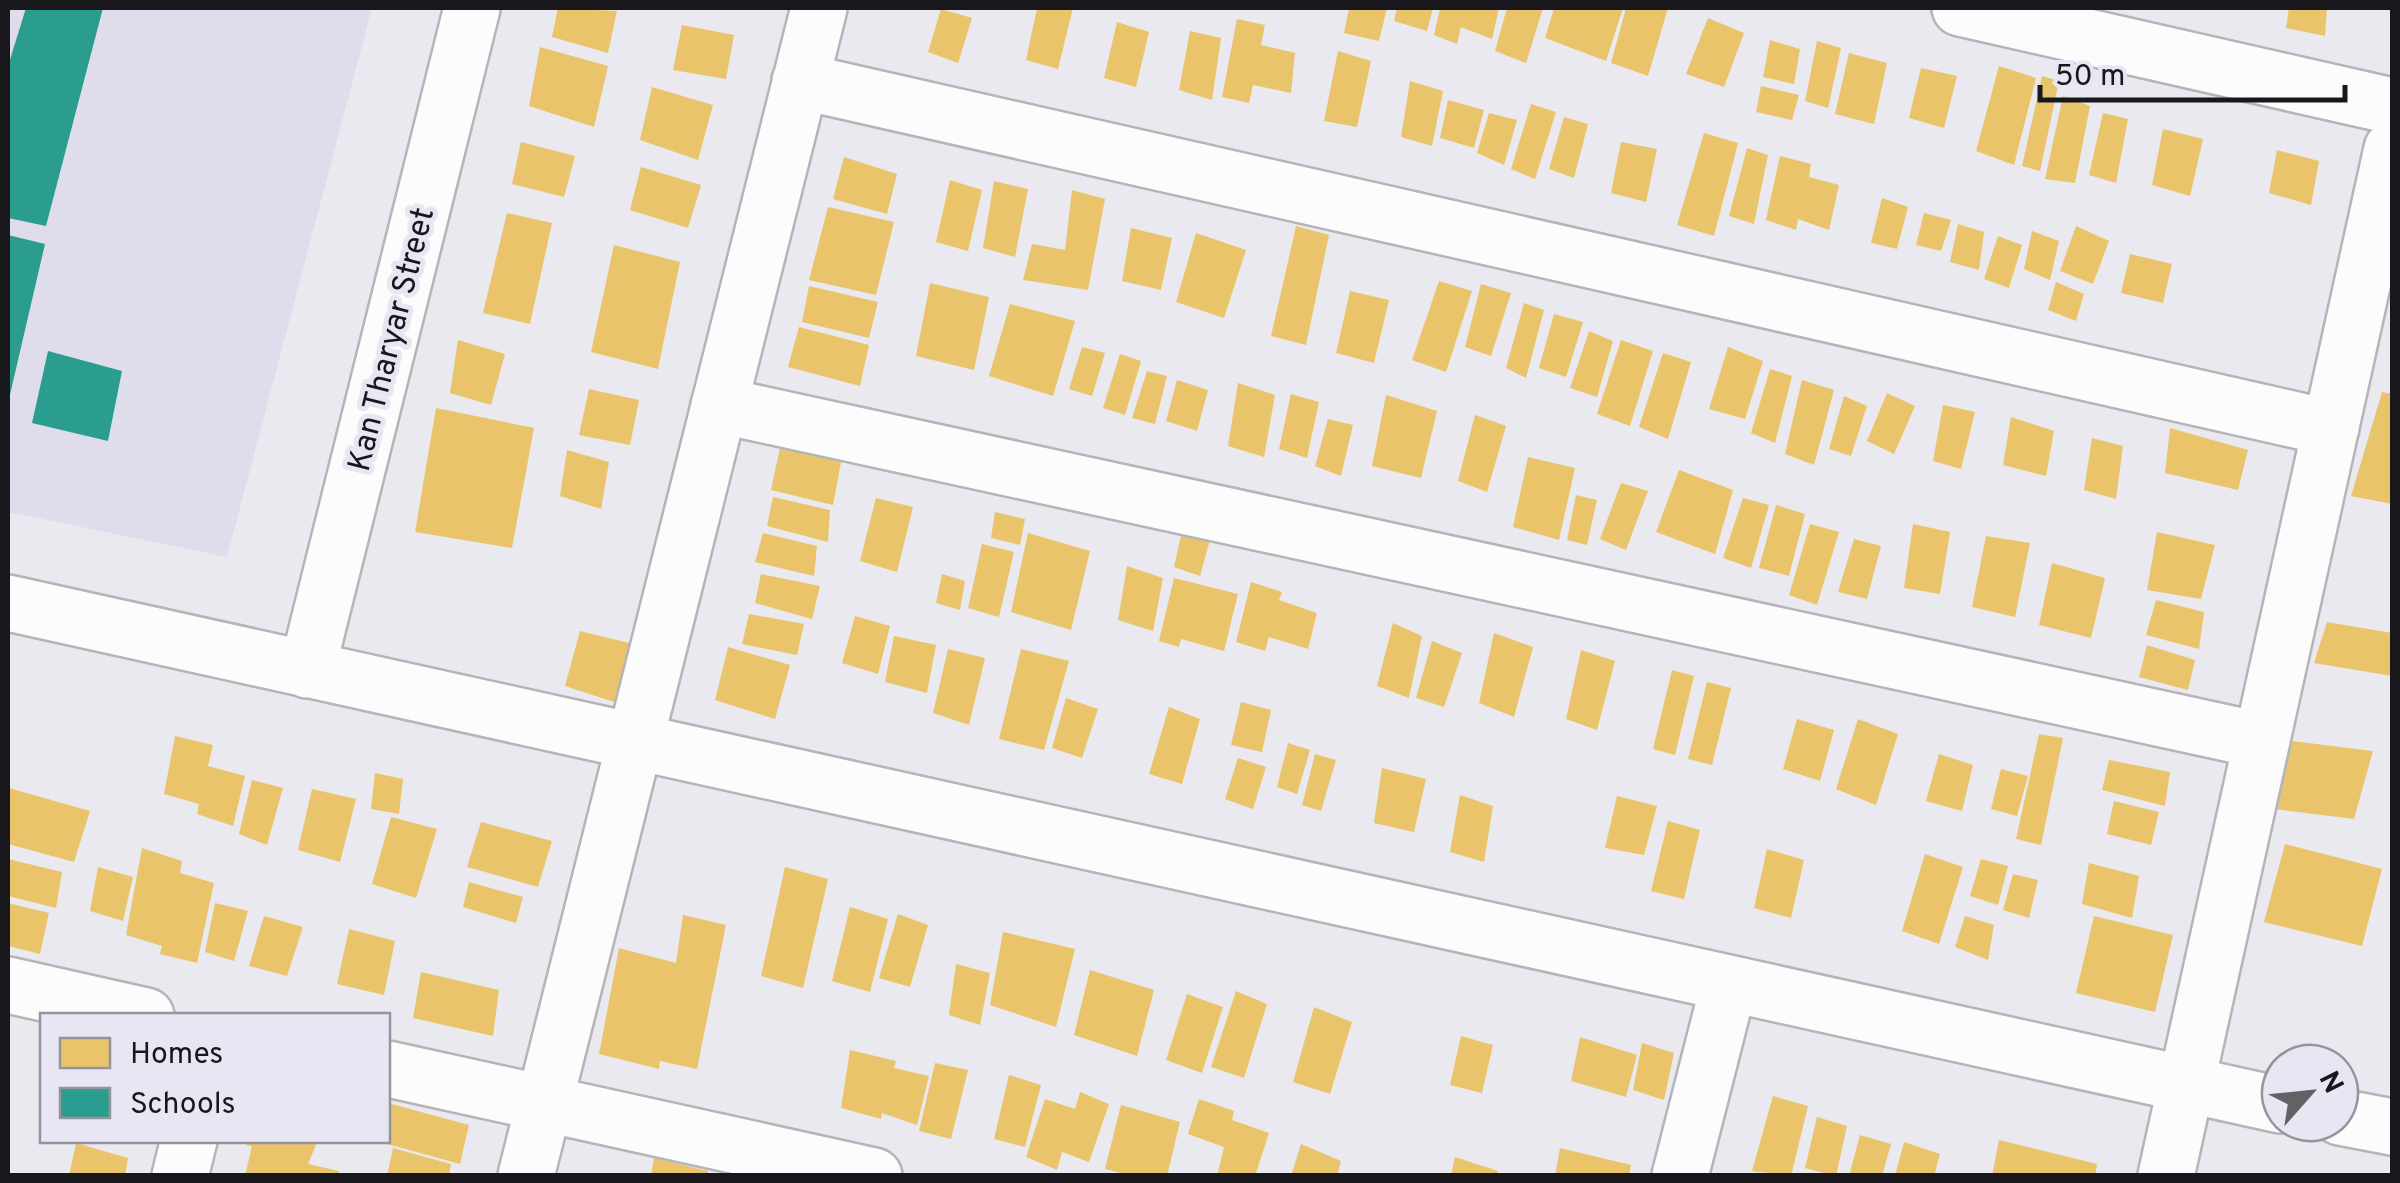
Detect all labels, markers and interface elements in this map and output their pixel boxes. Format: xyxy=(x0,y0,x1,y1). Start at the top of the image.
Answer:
scale bar xyxy=(2040,40,2345,102)
text: 50 m xyxy=(2055,59,2125,96)
street label: Kan Tharyar Street xyxy=(341,204,445,476)
legend xyxy=(40,1013,390,1143)
text: Homes xyxy=(130,1037,223,1074)
north arrow xyxy=(2260,1043,2360,1143)
text: N xyxy=(2309,1066,2350,1100)
text: Schools xyxy=(130,1087,236,1124)

